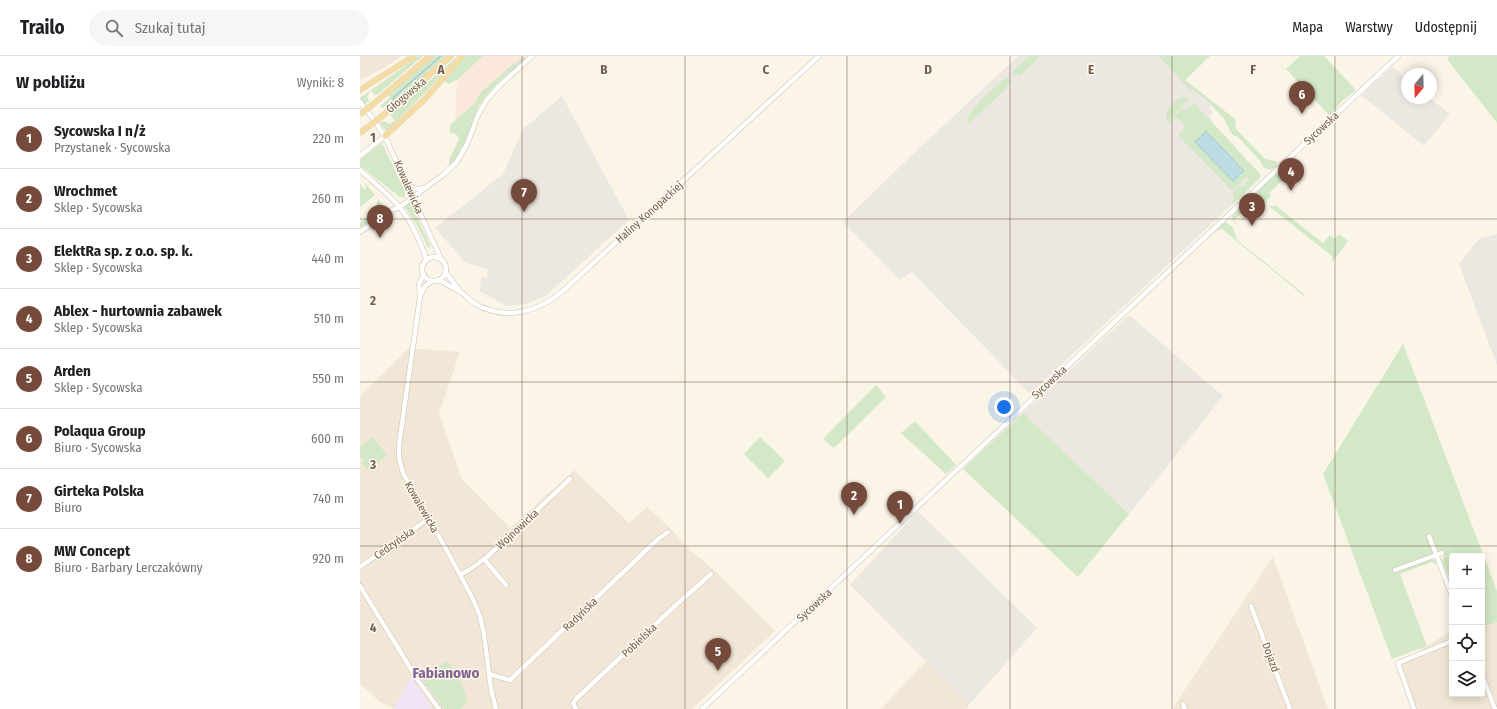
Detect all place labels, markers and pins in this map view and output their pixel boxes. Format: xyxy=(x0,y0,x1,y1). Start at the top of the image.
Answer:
pin: 6 xyxy=(1289,81,1315,114)
pin: 4 xyxy=(1278,158,1304,191)
pin: 7 xyxy=(511,179,537,212)
pin: 3 xyxy=(1239,193,1265,226)
pin: 8 xyxy=(367,205,393,238)
pin: 2 xyxy=(841,482,867,515)
pin: 1 xyxy=(887,491,913,524)
pin: 5 xyxy=(705,638,731,671)

